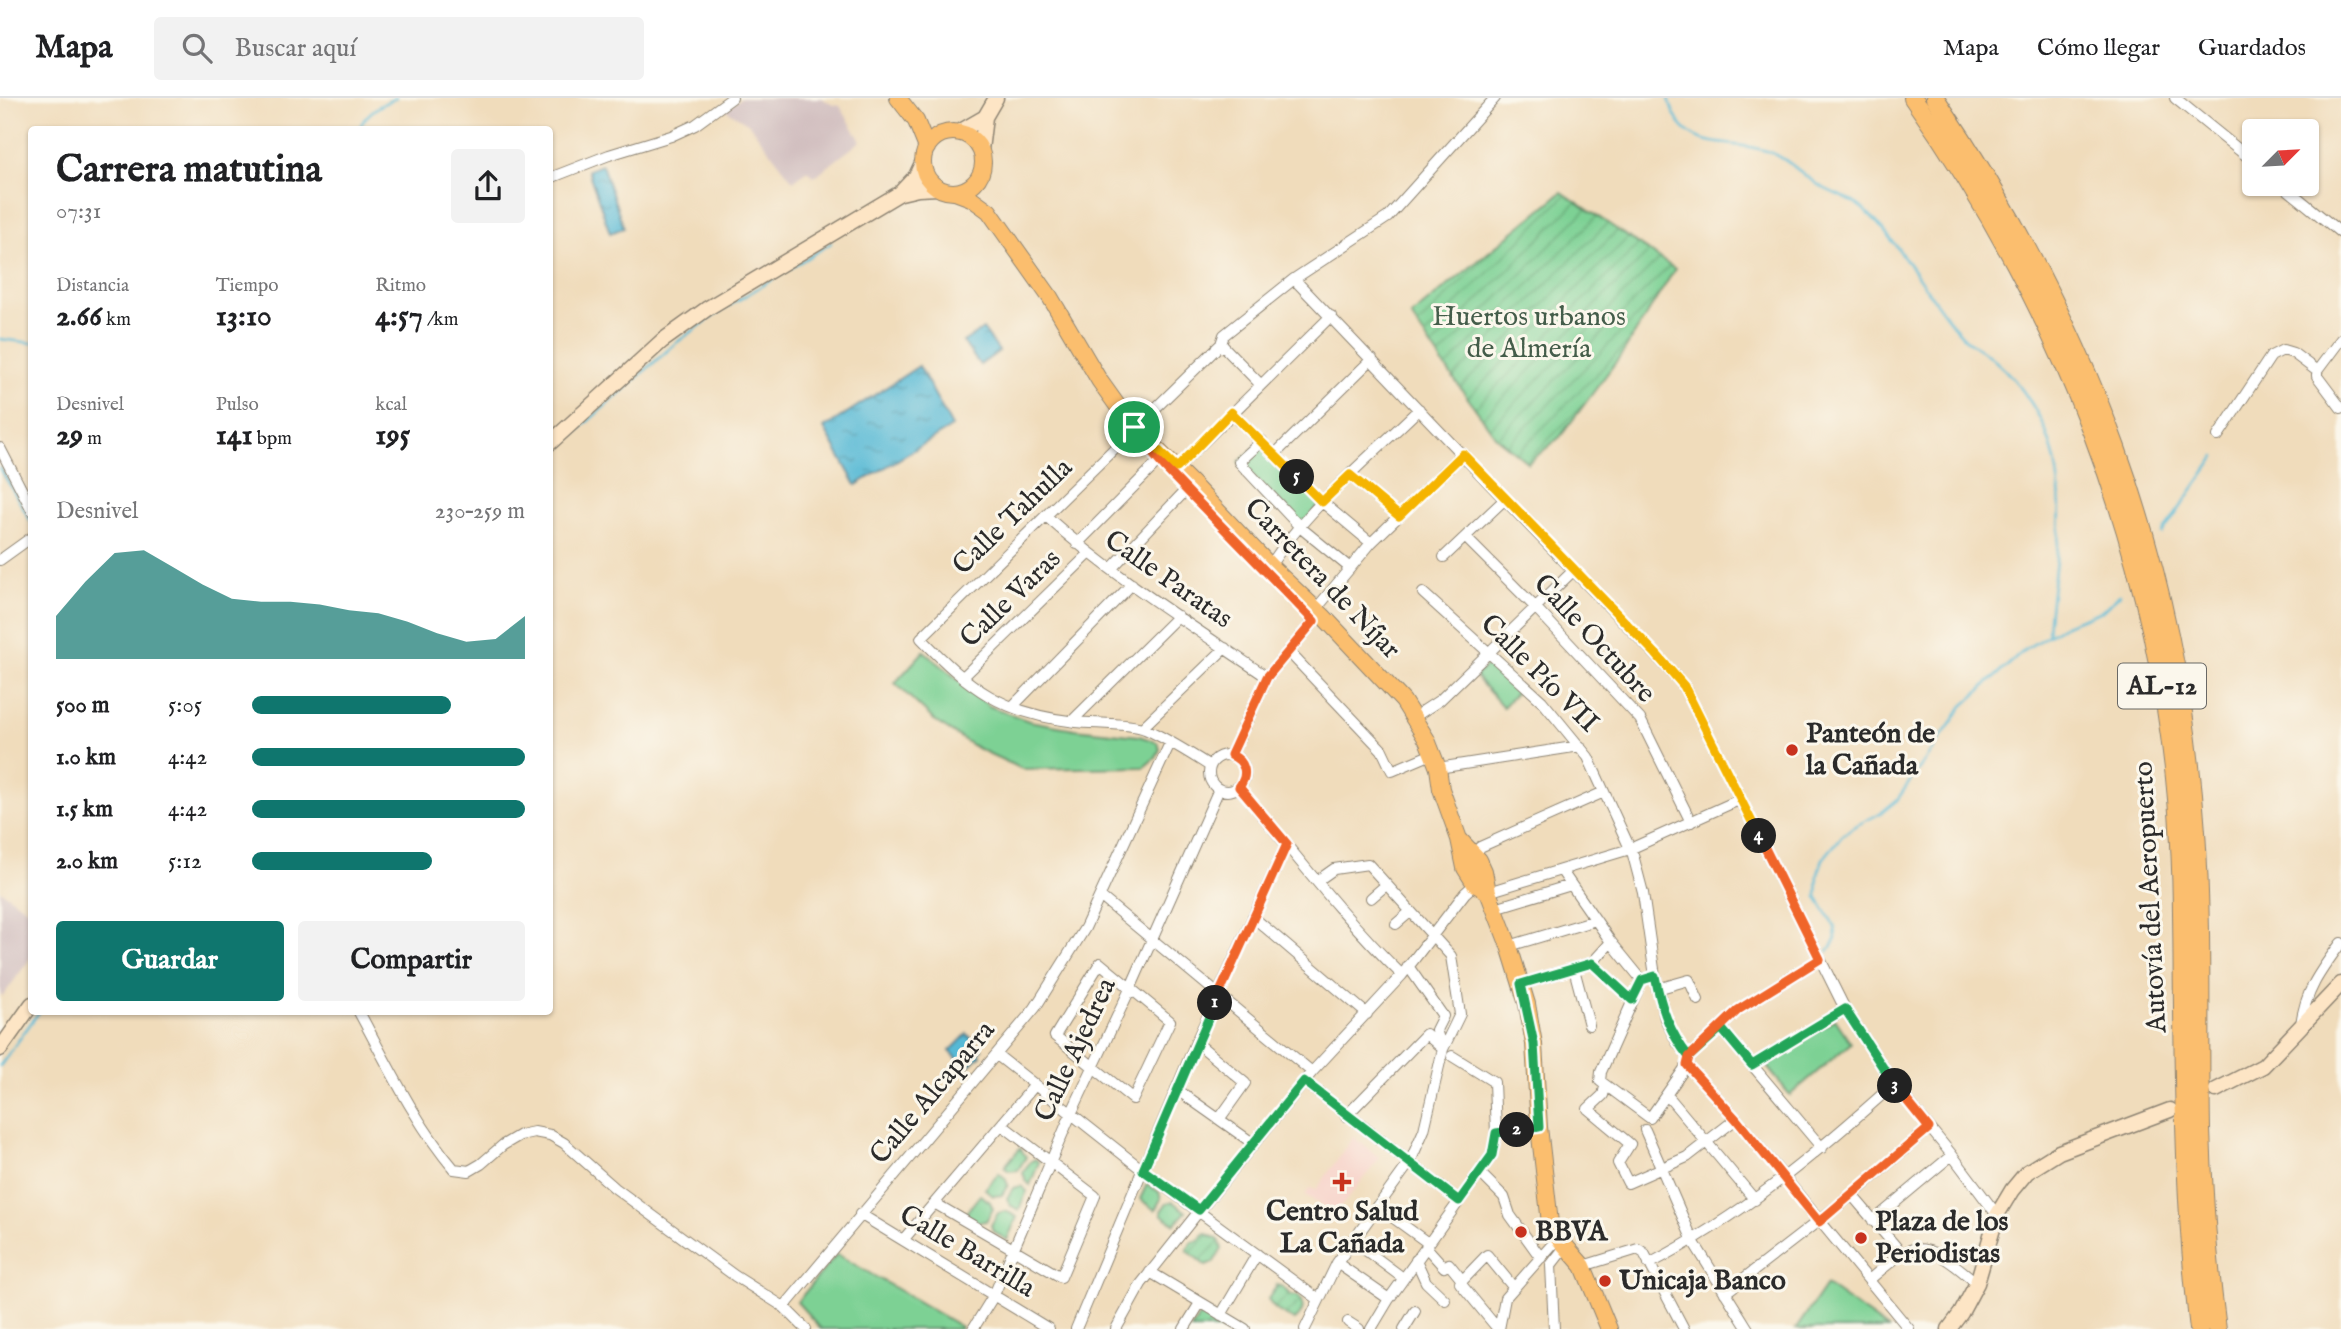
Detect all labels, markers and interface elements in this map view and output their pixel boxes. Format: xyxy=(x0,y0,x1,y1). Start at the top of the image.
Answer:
search box xyxy=(154,17,644,80)
text: Mapa xyxy=(35,27,112,69)
icon: search xyxy=(178,29,216,67)
text: Buscar aquí xyxy=(234,32,356,65)
text: Mapa xyxy=(1943,33,1999,64)
text: Cómo llegar xyxy=(2037,33,2160,64)
text: Guardados xyxy=(2198,33,2306,64)
north arrow xyxy=(2242,119,2319,196)
map controls xyxy=(2242,119,2319,196)
text: Carrera matutina xyxy=(56,147,322,195)
button: share xyxy=(451,149,525,223)
text: 07:31 xyxy=(56,197,101,226)
text: Distancia xyxy=(56,274,129,298)
text: Tiempo xyxy=(216,274,278,298)
text: Ritmo xyxy=(375,274,426,298)
text: 2.66 xyxy=(56,298,102,336)
text: 13:10 xyxy=(216,298,272,336)
text: 4:57 xyxy=(375,298,423,336)
park label: Huertos urbanos de Almería xyxy=(1432,300,1626,367)
text: km xyxy=(102,308,131,332)
text: /km xyxy=(423,308,458,332)
text: Desnivel xyxy=(56,393,124,417)
text: Pulso xyxy=(216,393,259,417)
text: kcal xyxy=(375,393,407,417)
pin xyxy=(1104,397,1164,457)
icon: arrive xyxy=(1115,408,1153,446)
text: 29 xyxy=(56,417,83,455)
text: 141 xyxy=(216,417,253,455)
text: 195 xyxy=(375,417,410,455)
text: m xyxy=(83,427,102,451)
text: bpm xyxy=(253,427,292,451)
street label: Calle Tahulla xyxy=(946,451,1081,583)
pin: 5 xyxy=(1280,460,1314,494)
text: 5 xyxy=(1293,464,1300,488)
street label: Carretera de Níjar xyxy=(1236,491,1408,667)
text: Desnivel xyxy=(56,497,138,526)
text: 230–259 m xyxy=(435,497,525,526)
street label: Calle Paratas xyxy=(1097,523,1239,637)
street label: Calle Varas xyxy=(953,542,1069,656)
street label: Calle Octubre xyxy=(1525,567,1663,711)
street label: Calle Pío VII xyxy=(1472,607,1606,741)
road number: AL-12 xyxy=(2118,664,2206,708)
text: 500 m xyxy=(56,691,110,720)
text: 5:05 xyxy=(168,691,202,720)
place label: Panteón de la Cañada xyxy=(1805,717,1935,784)
marker: Panteón de la Cañada xyxy=(1784,742,1800,758)
text: 1.0 km xyxy=(56,743,116,772)
text: 4:42 xyxy=(168,743,207,772)
street label: Autovía del Aeropuerto xyxy=(2126,760,2176,1035)
text: 1.5 km xyxy=(56,795,113,824)
text: 4:42 xyxy=(168,795,207,824)
pin: 4 xyxy=(1742,818,1776,854)
text: 4 xyxy=(1754,823,1763,847)
text: 2.0 km xyxy=(56,847,118,876)
text: 5:12 xyxy=(168,847,202,876)
button: Guardar xyxy=(56,921,284,1001)
button: Compartir xyxy=(298,921,525,1001)
street label: Calle Ajedrea xyxy=(1027,972,1125,1128)
pin: 1 xyxy=(1198,986,1232,1020)
text: 1 xyxy=(1211,990,1218,1014)
street label: Calle Alcaparra xyxy=(863,1013,1004,1172)
pin: 3 xyxy=(1878,1068,1912,1104)
text: 3 xyxy=(1891,1073,1898,1097)
pin: 2 xyxy=(1500,1112,1534,1148)
text: 2 xyxy=(1512,1117,1521,1141)
marker: Centro Salud La Cañada xyxy=(1332,1172,1352,1192)
place label: Centro Salud La Cañada xyxy=(1266,1195,1419,1262)
street label: Calle Barrilla xyxy=(893,1198,1042,1307)
place label: Plaza de los Periodistas xyxy=(1875,1205,2009,1272)
place label: BBVA xyxy=(1535,1215,1608,1250)
marker: BBVA xyxy=(1513,1224,1529,1240)
marker: Plaza de los Periodistas xyxy=(1853,1230,1869,1246)
place label: Unicaja Banco xyxy=(1619,1264,1786,1299)
marker: Unicaja Banco xyxy=(1597,1273,1613,1289)

